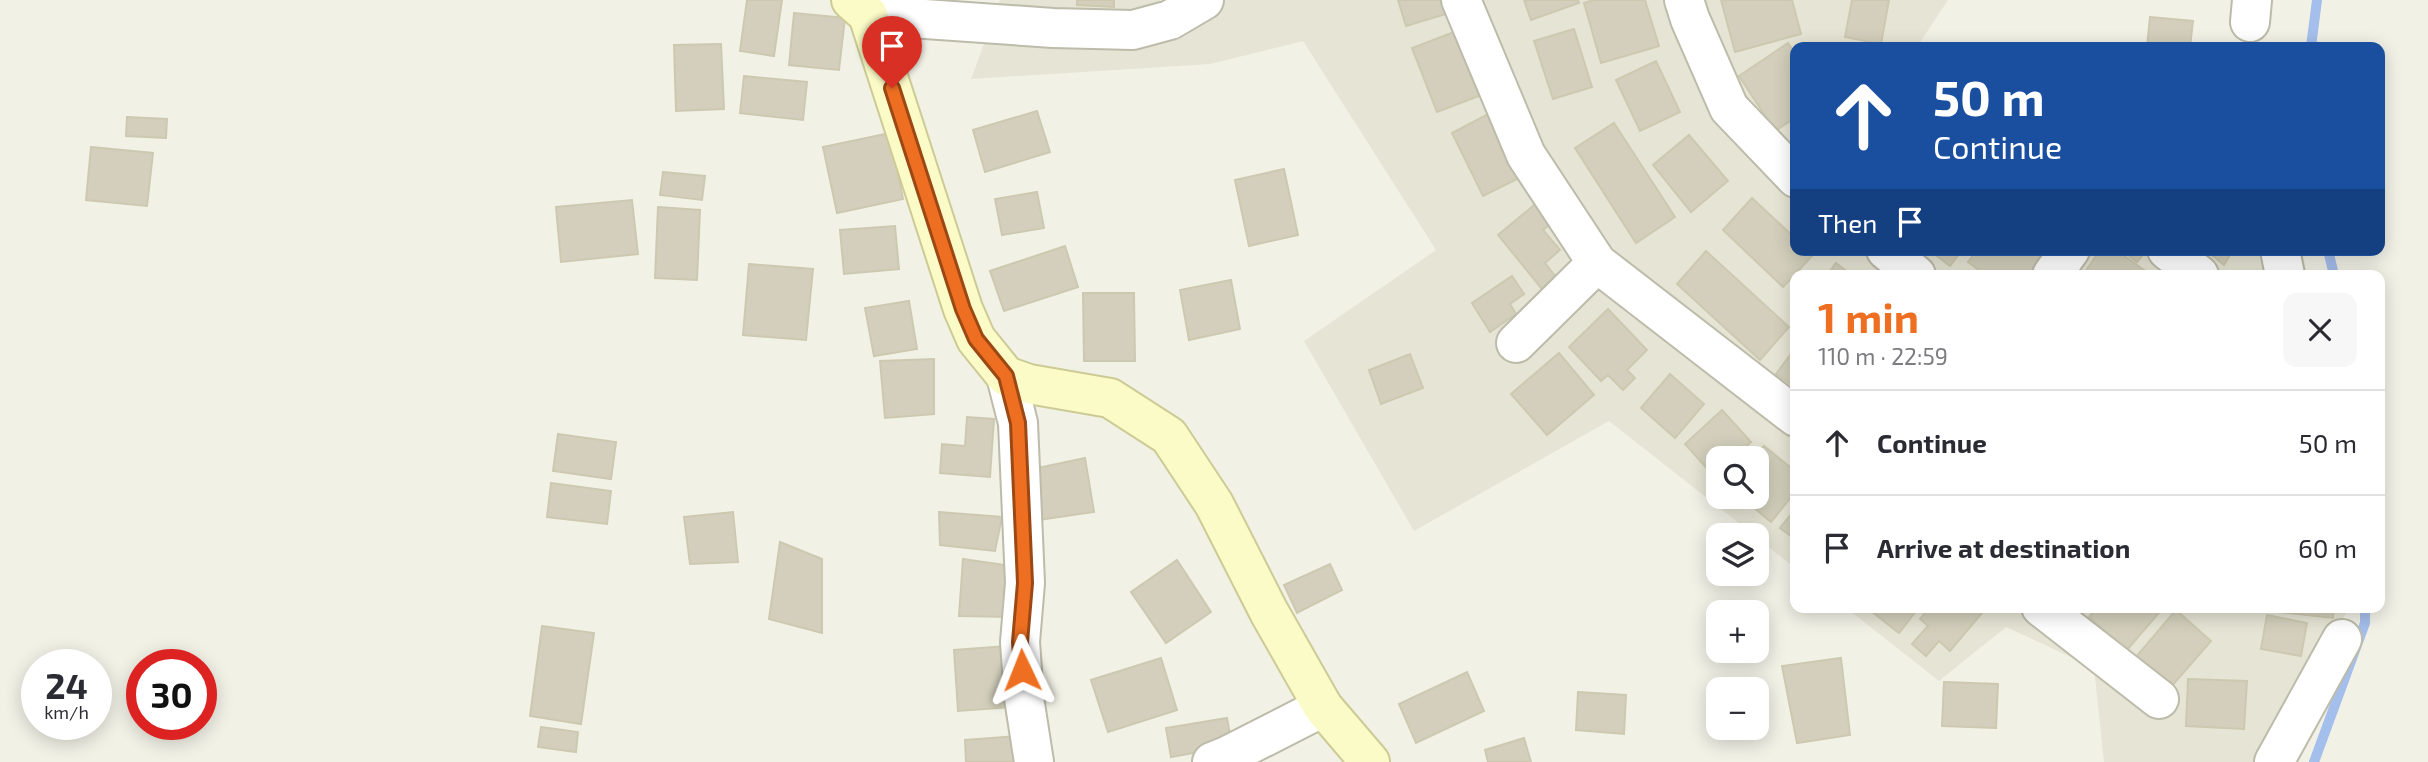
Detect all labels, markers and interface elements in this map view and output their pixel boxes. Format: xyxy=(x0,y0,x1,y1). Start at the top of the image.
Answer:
pin xyxy=(862,16,922,88)
icon: arrive xyxy=(873,27,911,65)
text: 50 m xyxy=(1933,67,2045,126)
icon: ahead xyxy=(1818,70,1909,161)
text: Continue xyxy=(1933,127,2062,165)
icon: arrive xyxy=(1891,203,1929,241)
text: Then xyxy=(1818,207,1877,238)
text: 1 min xyxy=(1818,291,1919,341)
button: close xyxy=(2283,293,2357,367)
text: 110 m · 22:59 xyxy=(1818,342,1948,370)
icon: ahead xyxy=(1818,424,1856,462)
text: Continue xyxy=(1877,427,1987,458)
text: 50 m xyxy=(2299,427,2357,458)
map controls xyxy=(1706,446,1769,740)
button: search xyxy=(1706,446,1769,509)
button: layers xyxy=(1706,523,1769,586)
icon: arrive xyxy=(1818,529,1856,567)
text: Arrive at destination xyxy=(1877,532,2130,563)
text: 60 m xyxy=(2298,532,2357,563)
button: + xyxy=(1706,600,1769,663)
position arrow xyxy=(985,633,1059,707)
speed limit sign: 30 xyxy=(126,649,217,740)
text: 24 xyxy=(45,664,88,706)
button: − xyxy=(1706,677,1769,740)
text: km/h xyxy=(44,701,89,723)

